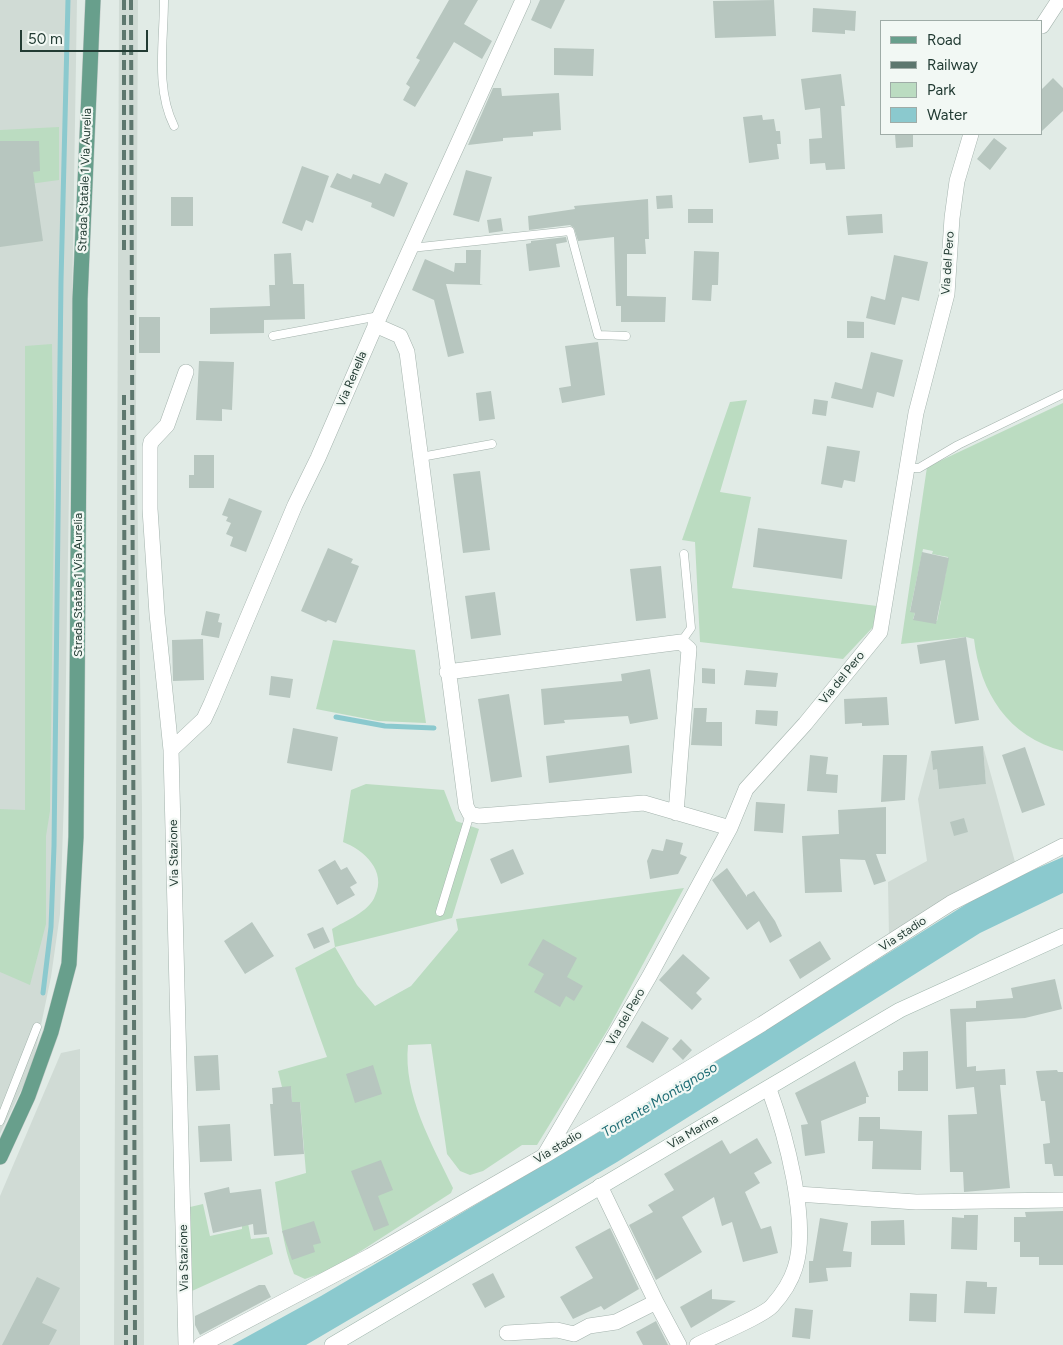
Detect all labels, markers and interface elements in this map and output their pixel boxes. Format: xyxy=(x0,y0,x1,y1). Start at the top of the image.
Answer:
scale bar xyxy=(22,20,150,52)
legend xyxy=(880,20,1043,135)
text: 50 m xyxy=(28,30,63,48)
text: Road xyxy=(927,31,962,49)
text: Railway xyxy=(927,56,978,74)
text: Park xyxy=(927,81,956,99)
text: Water xyxy=(927,106,967,124)
street label: Strada Statale 1 Via Aurelia xyxy=(75,108,95,252)
street label: Via del Pero xyxy=(939,231,957,295)
street label: Via Renella xyxy=(334,349,370,409)
street label: Strada Statale 1 Via Aurelia xyxy=(71,513,85,657)
street label: Via del Pero xyxy=(816,649,868,707)
street label: Via Stazione xyxy=(166,819,182,887)
street label: Via stadio xyxy=(877,913,929,955)
street label: Via del Pero xyxy=(604,986,648,1048)
water label: Torrente Montignoso xyxy=(599,1059,721,1141)
street label: Via Marina xyxy=(665,1112,721,1152)
street label: Via stadio xyxy=(532,1127,584,1167)
street label: Via Stazione xyxy=(176,1224,192,1292)

